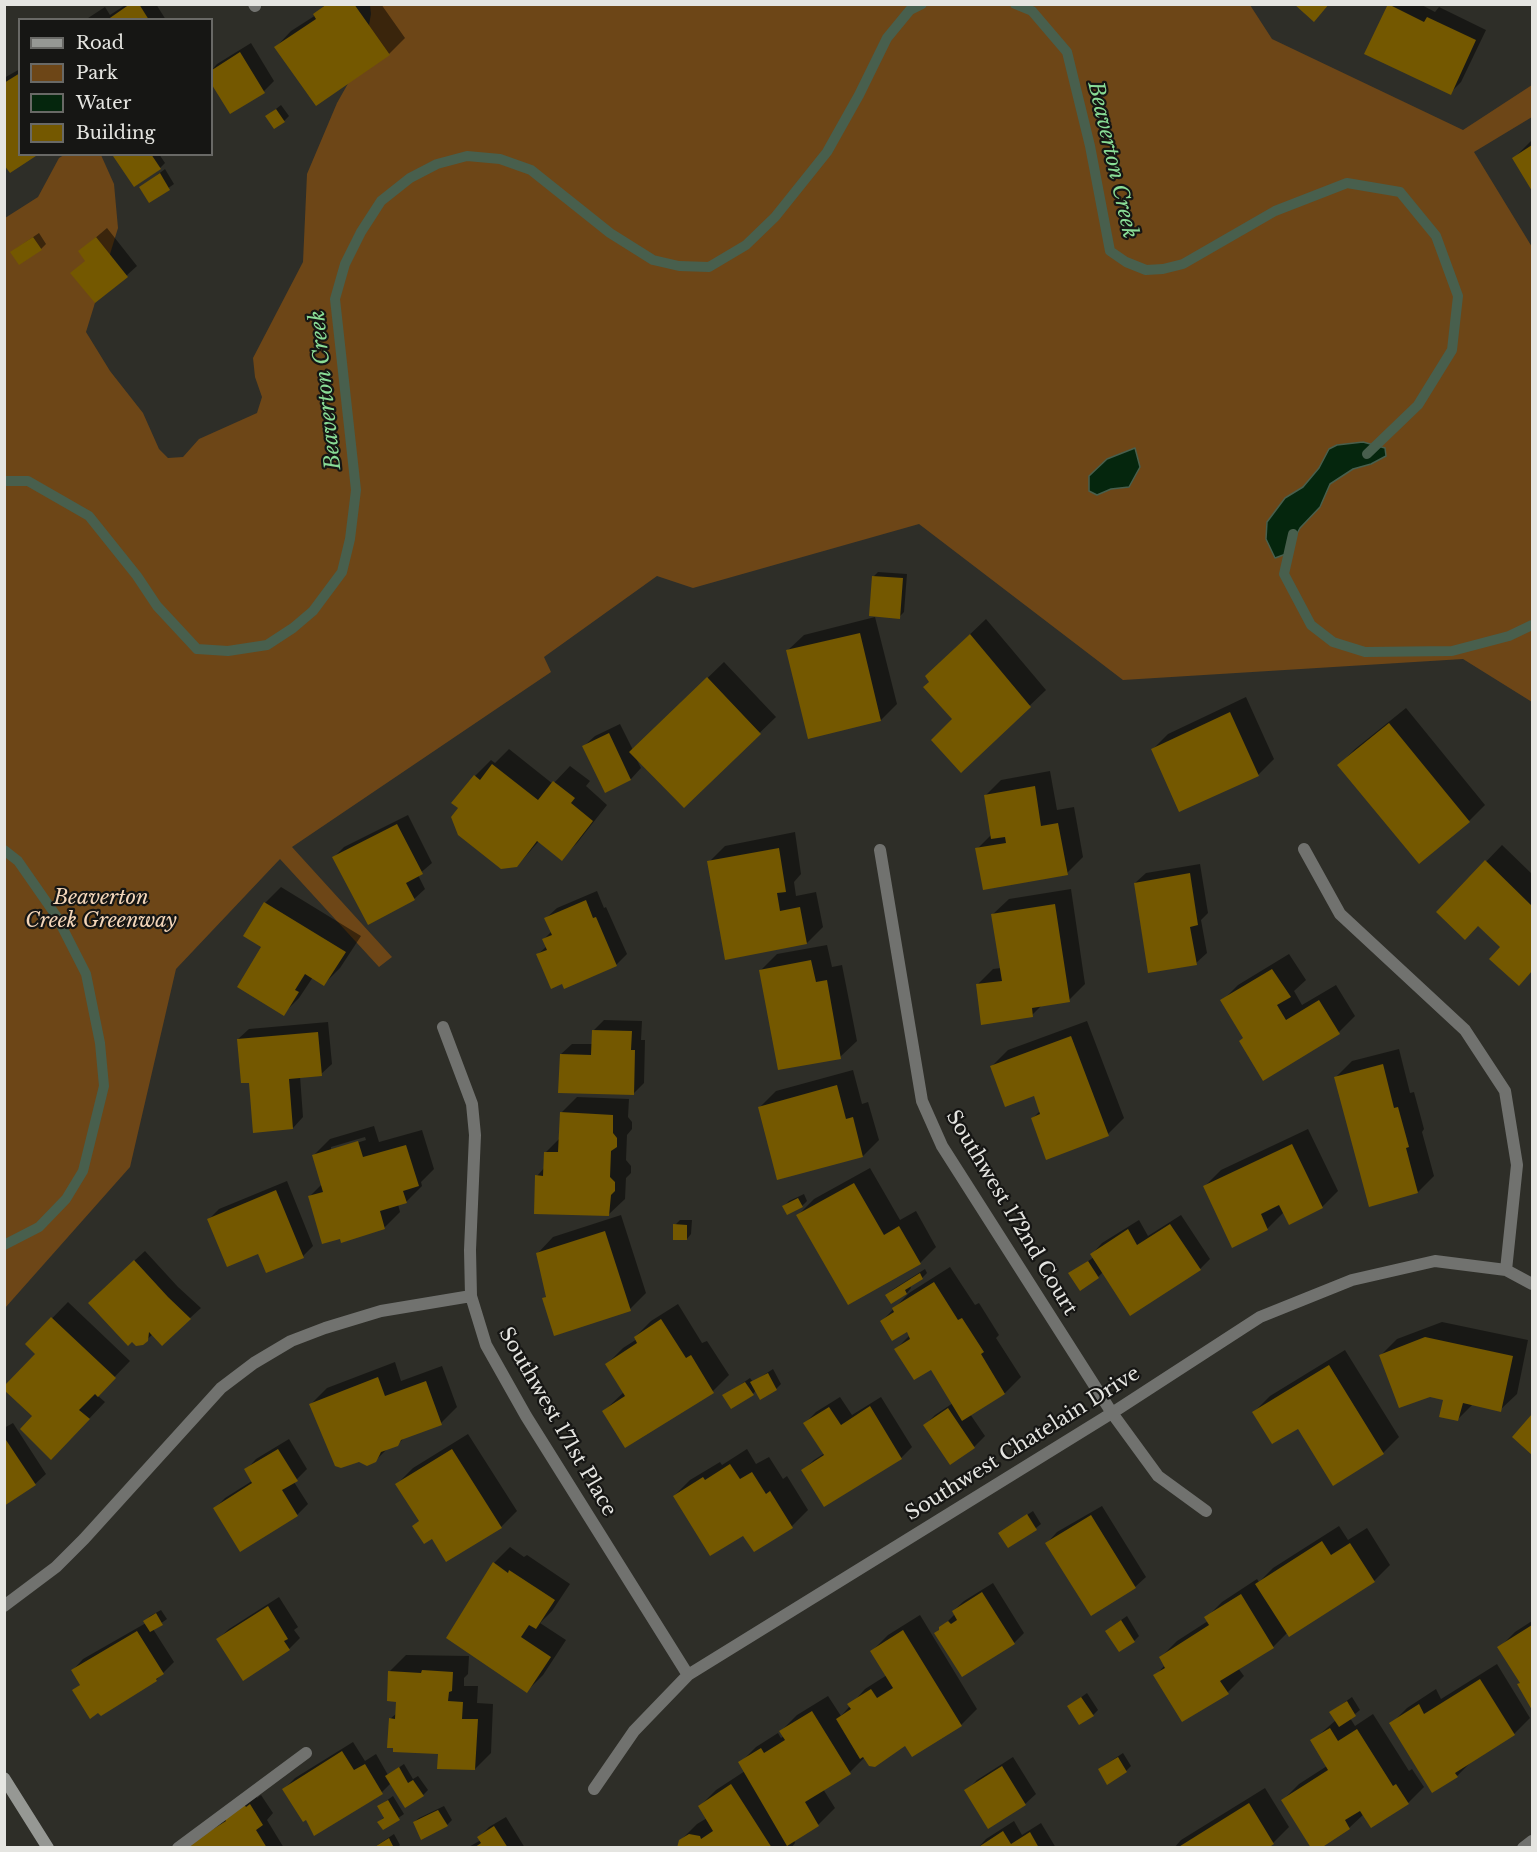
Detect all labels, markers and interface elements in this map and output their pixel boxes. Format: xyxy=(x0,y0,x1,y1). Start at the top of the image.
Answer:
legend xyxy=(18,18,213,156)
text: Road xyxy=(76,32,124,54)
text: Park xyxy=(76,62,118,84)
water label: Beaverton Creek xyxy=(1082,79,1142,241)
text: Water xyxy=(76,92,131,114)
text: Building xyxy=(76,122,155,144)
water label: Beaverton Creek xyxy=(305,309,347,471)
park label: Beaverton Creek Greenway xyxy=(25,886,177,933)
street label: Southwest 172nd Court xyxy=(940,1106,1082,1320)
street label: Southwest 171st Place xyxy=(493,1323,621,1521)
street label: Southwest Chatelain Drive xyxy=(901,1362,1145,1526)

